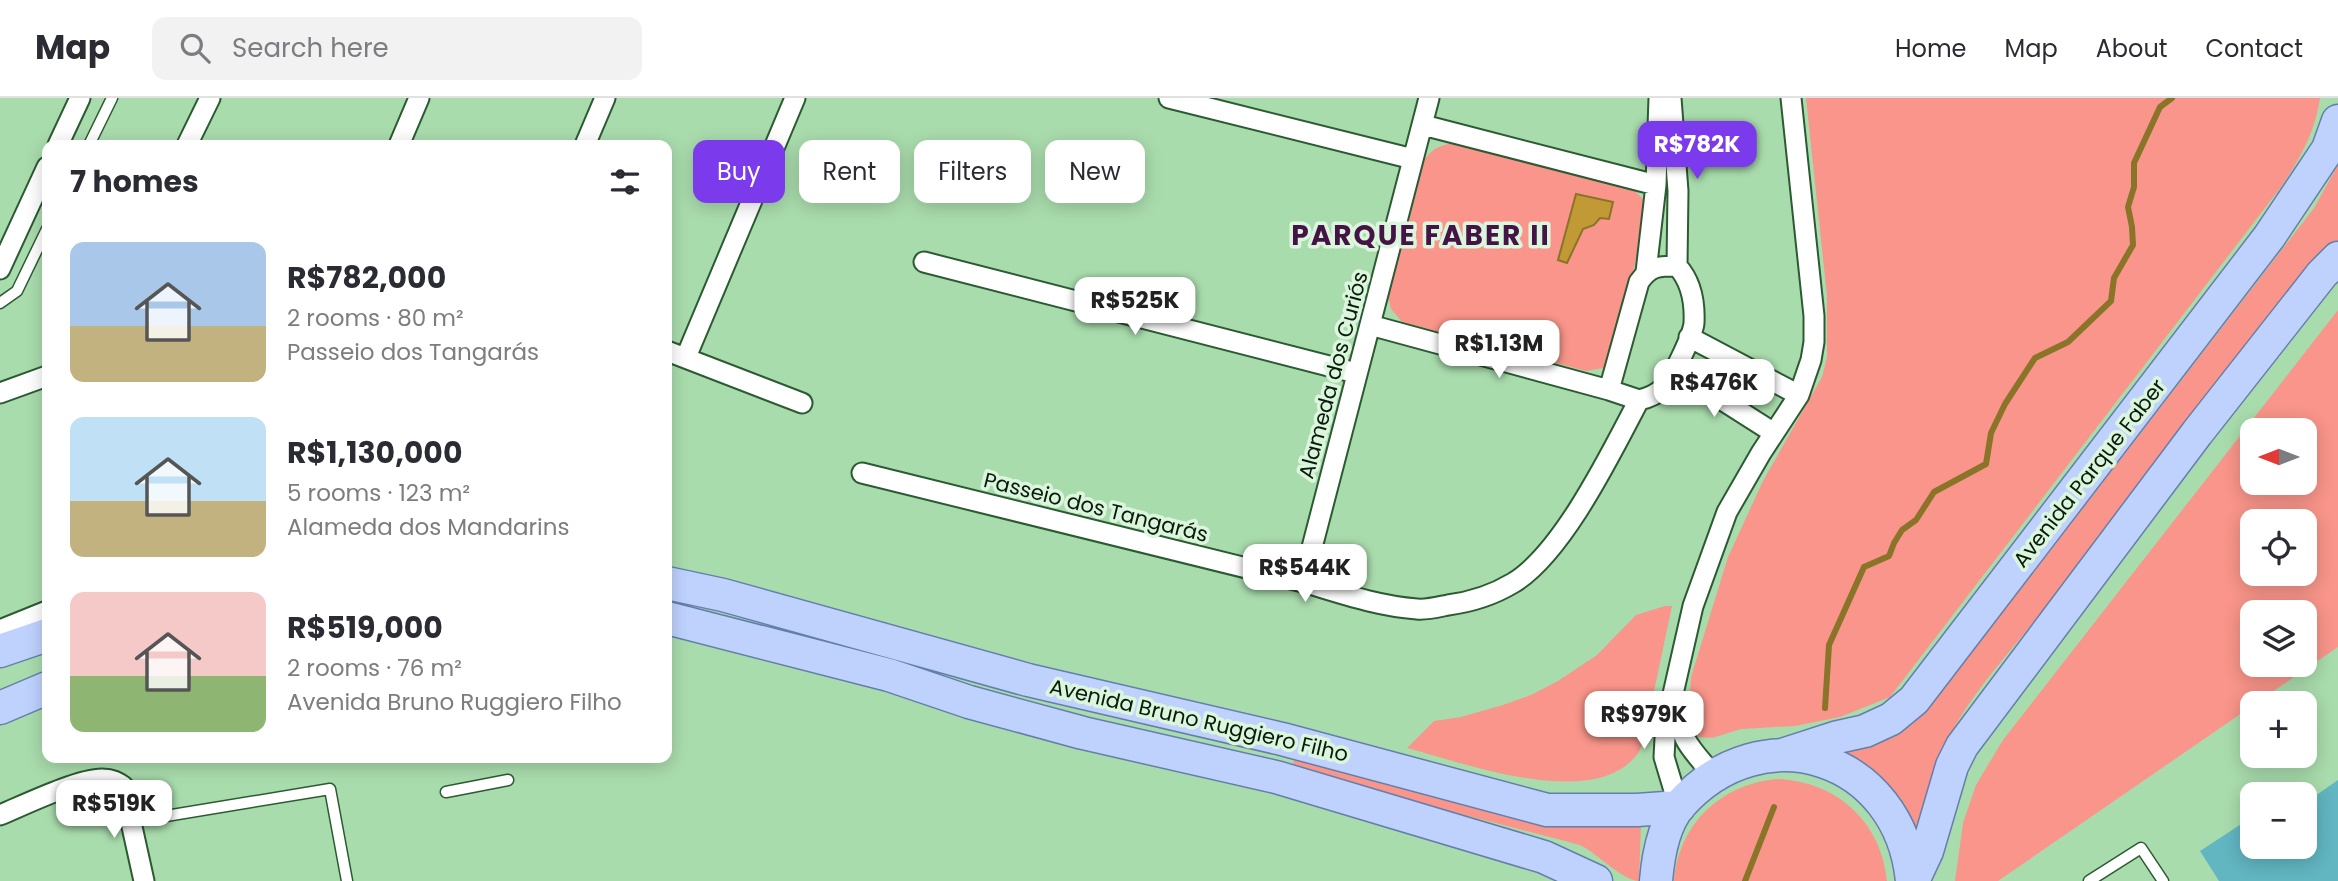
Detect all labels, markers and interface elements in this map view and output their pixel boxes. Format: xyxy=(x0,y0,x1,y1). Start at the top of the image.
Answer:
search box xyxy=(152,17,642,80)
text: Map xyxy=(35,24,110,71)
icon: search xyxy=(176,29,214,67)
text: Search here xyxy=(232,30,389,66)
text: Home xyxy=(1895,32,1967,65)
text: Map xyxy=(2005,32,2058,65)
text: About xyxy=(2096,32,2167,65)
text: Contact xyxy=(2205,32,2303,65)
pin: R$782K xyxy=(1640,122,1754,181)
text: R$782K xyxy=(1654,128,1740,160)
chip: Buy xyxy=(693,140,785,203)
chip: Rent xyxy=(799,140,900,203)
chip: Filters xyxy=(914,140,1031,203)
chip: New xyxy=(1045,140,1145,203)
text: 7 homes xyxy=(70,160,199,203)
icon: filters xyxy=(606,163,644,201)
district label: PARQUE FABER II xyxy=(1291,216,1551,255)
text: R$782,000 xyxy=(287,256,446,299)
street label: Alameda dos Curiós xyxy=(1291,268,1375,482)
icon: home xyxy=(126,270,210,354)
pin: R$525K xyxy=(1078,278,1192,337)
text: R$525K xyxy=(1090,284,1180,316)
text: 2 rooms · 80 m² xyxy=(287,302,464,334)
pin: R$1.13M xyxy=(1434,320,1564,380)
text: R$1.13M xyxy=(1455,327,1543,359)
text: Passeio dos Tangarás xyxy=(287,336,539,368)
pin: R$476K xyxy=(1657,360,1771,419)
text: R$476K xyxy=(1670,366,1758,398)
street label: Avenida Parque Faber xyxy=(2006,373,2172,573)
north arrow xyxy=(2240,418,2317,495)
map controls xyxy=(2240,418,2317,859)
text: R$1,130,000 xyxy=(287,431,462,474)
icon: home xyxy=(126,445,210,529)
street label: Passeio dos Tangarás xyxy=(981,465,1211,549)
text: 5 rooms · 123 m² xyxy=(287,477,470,509)
button: locate xyxy=(2240,509,2317,586)
text: Alameda dos Mandarins xyxy=(287,511,569,543)
pin: R$544K xyxy=(1248,545,1362,604)
text: R$544K xyxy=(1259,551,1351,583)
button: layers xyxy=(2240,600,2317,677)
text: R$519,000 xyxy=(287,606,443,649)
icon: home xyxy=(126,620,210,704)
text: 2 rooms · 76 m² xyxy=(287,652,462,684)
street label: Avenida Bruno Ruggiero Filho xyxy=(1047,671,1351,769)
text: Avenida Bruno Ruggiero Filho xyxy=(287,686,622,718)
button: + xyxy=(2240,691,2317,768)
pin: R$979K xyxy=(1587,692,1701,751)
text: R$979K xyxy=(1601,698,1687,730)
pin: R$519K xyxy=(57,780,171,840)
button: − xyxy=(2240,782,2317,859)
text: R$519K xyxy=(72,787,156,819)

